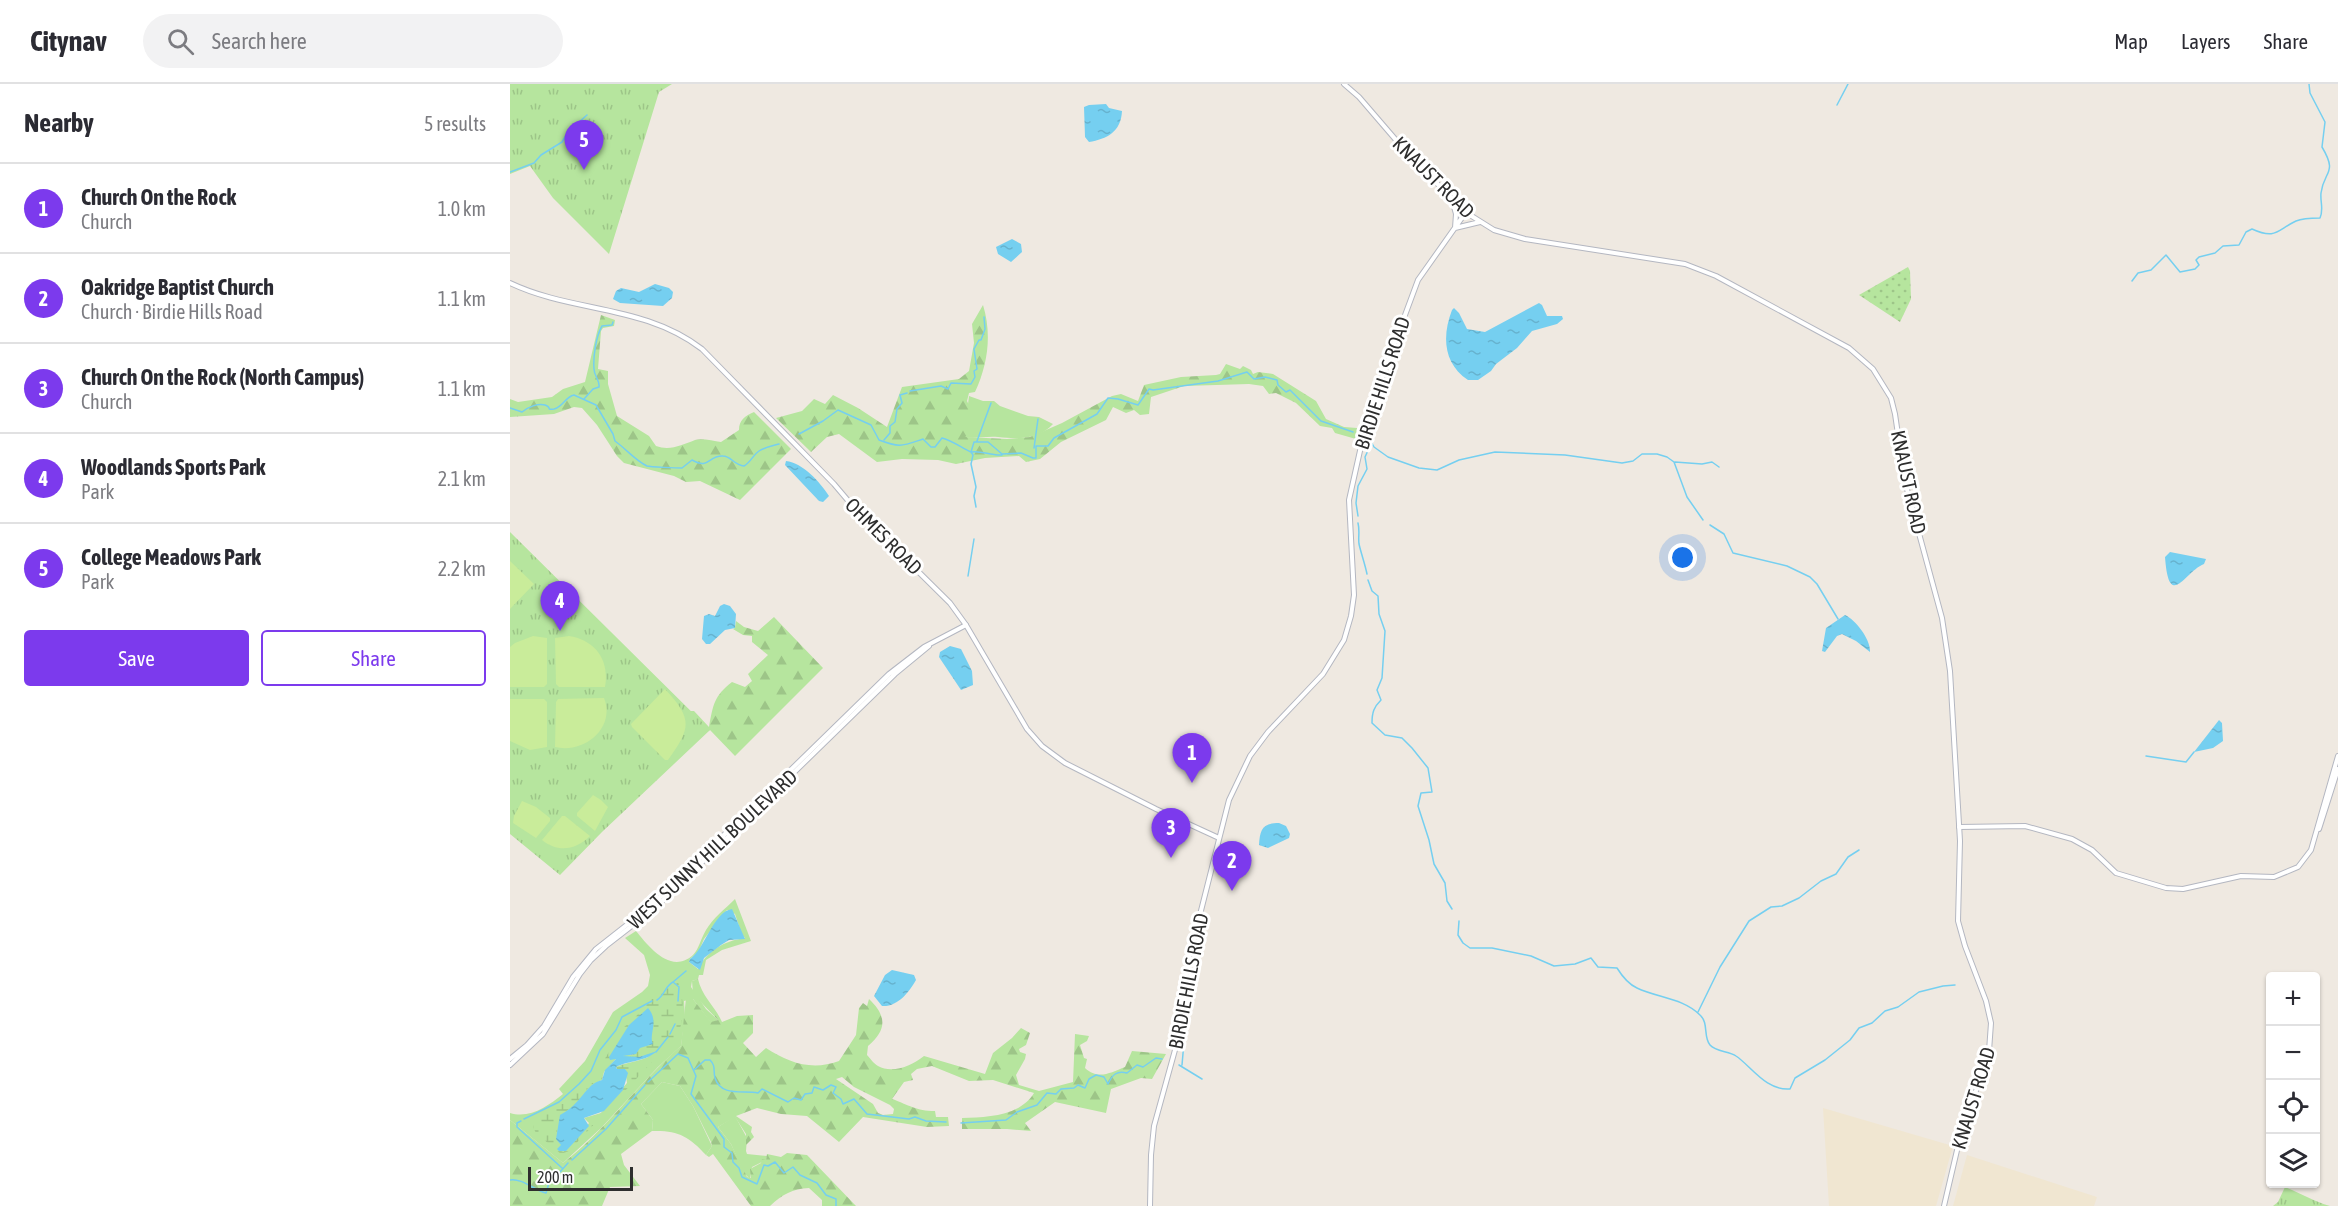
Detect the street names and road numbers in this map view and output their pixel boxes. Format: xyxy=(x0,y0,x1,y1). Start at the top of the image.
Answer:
street label: KNAUST ROAD xyxy=(1389,132,1479,222)
street label: BIRDIE HILLS ROAD xyxy=(1350,314,1414,452)
street label: KNAUST ROAD xyxy=(1887,428,1931,536)
street label: OHMES ROAD xyxy=(841,493,927,579)
street label: WEST SUNNY HILL BOULEVARD xyxy=(623,765,801,933)
street label: BIRDIE HILLS ROAD xyxy=(1164,911,1212,1051)
street label: KNAUST ROAD xyxy=(1947,1044,1999,1152)

